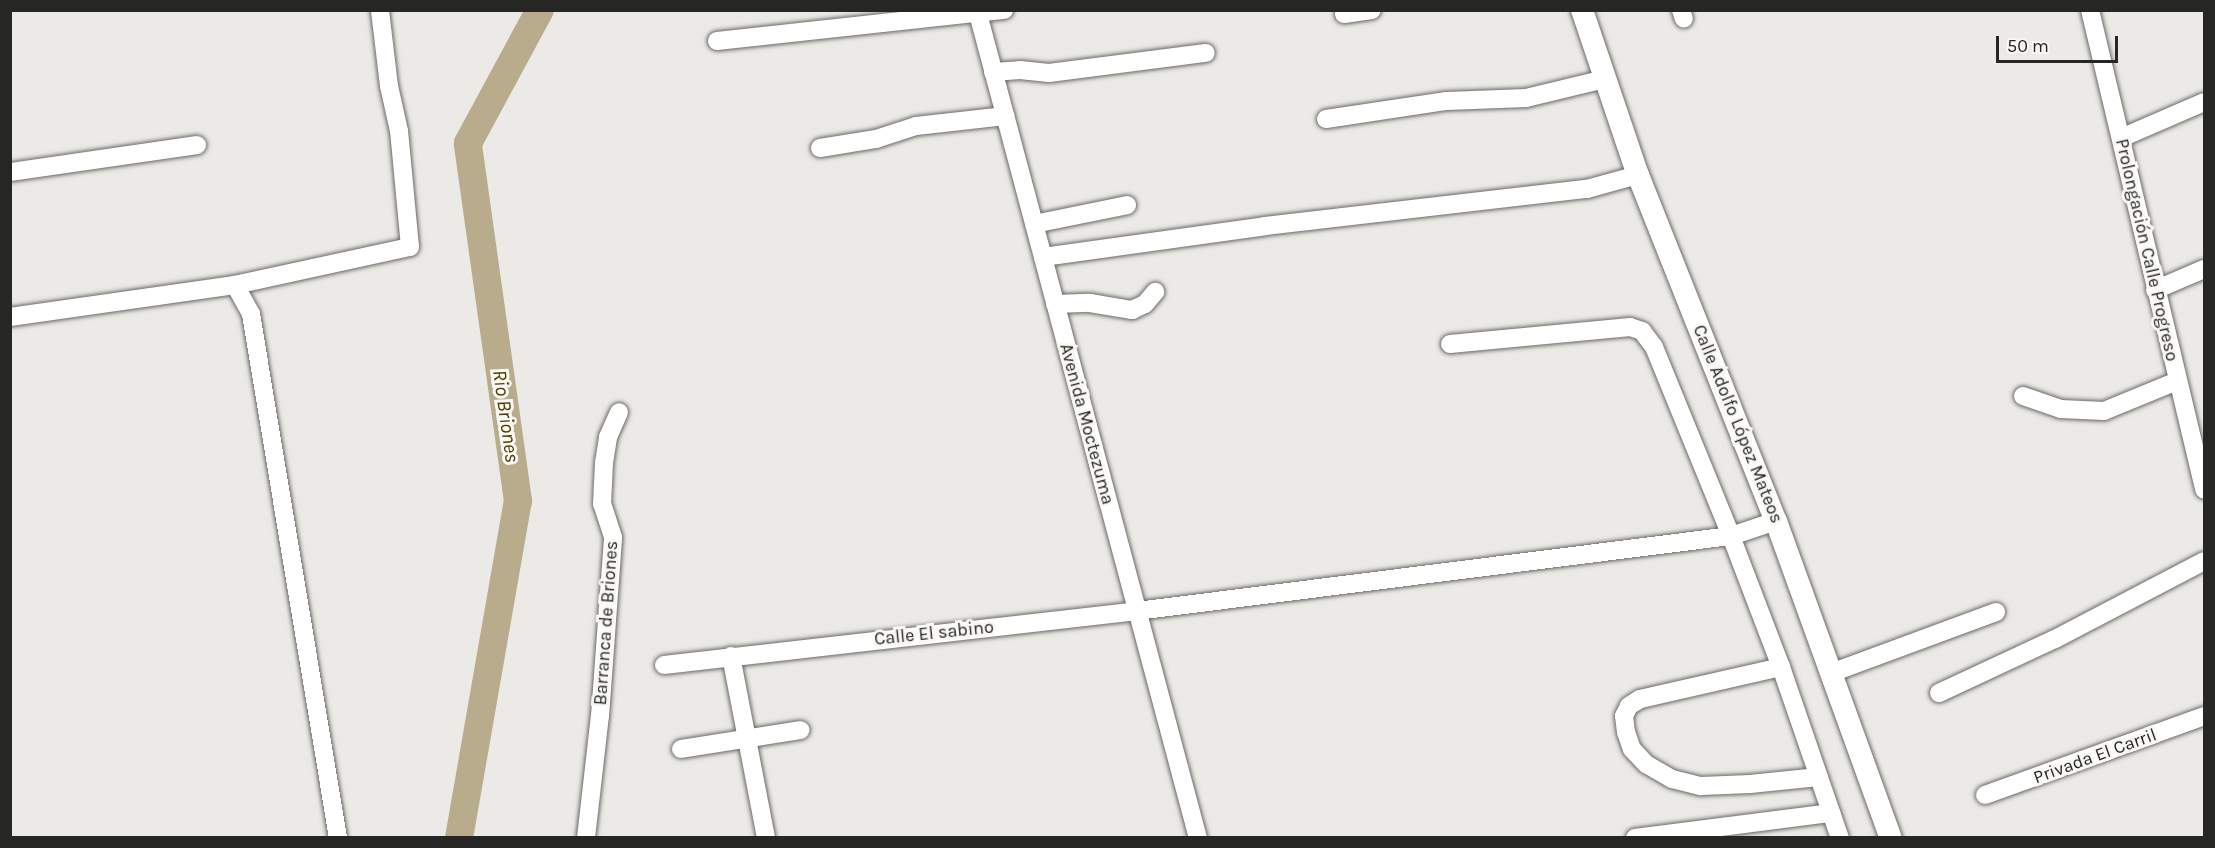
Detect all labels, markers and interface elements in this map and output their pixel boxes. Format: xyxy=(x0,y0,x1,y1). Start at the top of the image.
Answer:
scale bar xyxy=(1999,24,2120,62)
text: 50 m xyxy=(2007,35,2049,57)
street label: Prolongación Calle Progreso xyxy=(2111,137,2183,363)
street label: Calle Adolfo López Mateos xyxy=(1688,322,1788,526)
street label: Avenida Moctezuma xyxy=(1055,341,1119,507)
water label: Rio Briones xyxy=(488,368,524,464)
street label: Barranca de Briones xyxy=(589,540,623,706)
street label: Calle El sabino xyxy=(873,616,995,650)
street label: Privada El Carril xyxy=(2030,724,2160,788)

